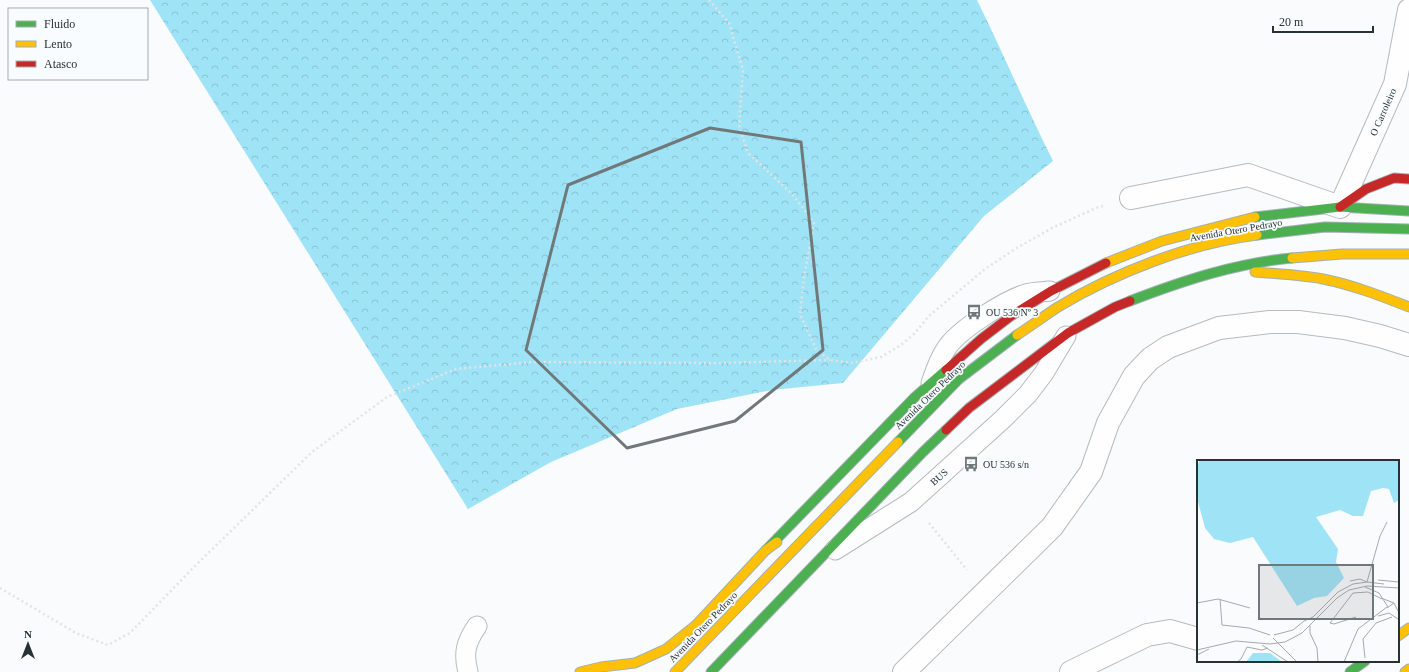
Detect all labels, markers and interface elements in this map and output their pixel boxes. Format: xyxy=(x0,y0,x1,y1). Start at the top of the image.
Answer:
legend xyxy=(8,8,148,80)
scale bar xyxy=(1273,8,1373,34)
text: 20 m xyxy=(1279,15,1304,29)
text: Fluido xyxy=(44,17,75,31)
text: Lento xyxy=(44,37,72,51)
text: Atasco xyxy=(44,57,77,71)
street label: O Carroleiro xyxy=(1368,87,1398,137)
street label: Avenida Otero Pedrayo xyxy=(1189,216,1283,244)
bus stop icon: OU 536 Nº 3 xyxy=(965,303,983,321)
place label: OU 536 Nº 3 xyxy=(986,307,1038,318)
street label: Avenida Otero Pedrayo xyxy=(892,359,968,431)
bus stop icon: OU 536 s/n xyxy=(962,455,980,473)
place label: OU 536 s/n xyxy=(983,459,1029,470)
inset map xyxy=(1197,460,1399,662)
street label: BUS xyxy=(928,466,950,488)
street label: Avenida Otero Pedrayo xyxy=(667,589,739,665)
north arrow xyxy=(8,624,48,664)
text: N xyxy=(24,628,32,640)

